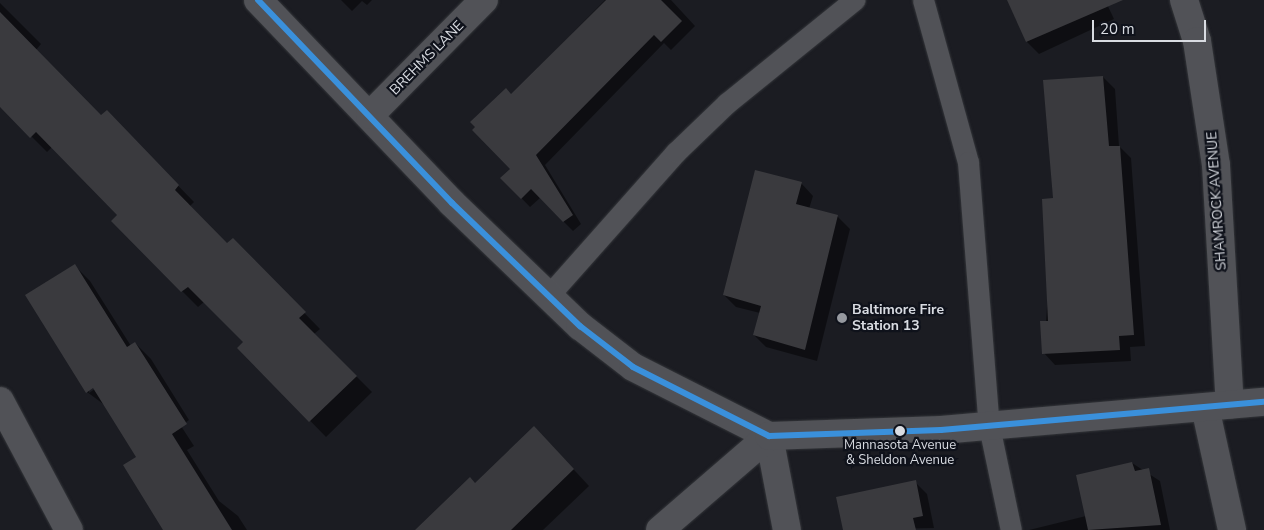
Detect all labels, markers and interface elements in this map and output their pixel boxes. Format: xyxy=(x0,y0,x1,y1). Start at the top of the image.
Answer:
scale bar xyxy=(1094,10,1208,42)
street label: BREHMS LANE xyxy=(386,17,468,99)
text: 20 m xyxy=(1100,19,1135,39)
street label: SHAMROCK AVENUE xyxy=(1204,131,1230,271)
place label: Baltimore Fire Station 13 xyxy=(852,302,944,334)
marker: Baltimore Fire Station 13 xyxy=(836,312,848,324)
marker: Mannasota Avenue & Sheldon Avenue xyxy=(895,426,905,436)
place label: Mannasota Avenue & Sheldon Avenue xyxy=(844,438,956,469)

